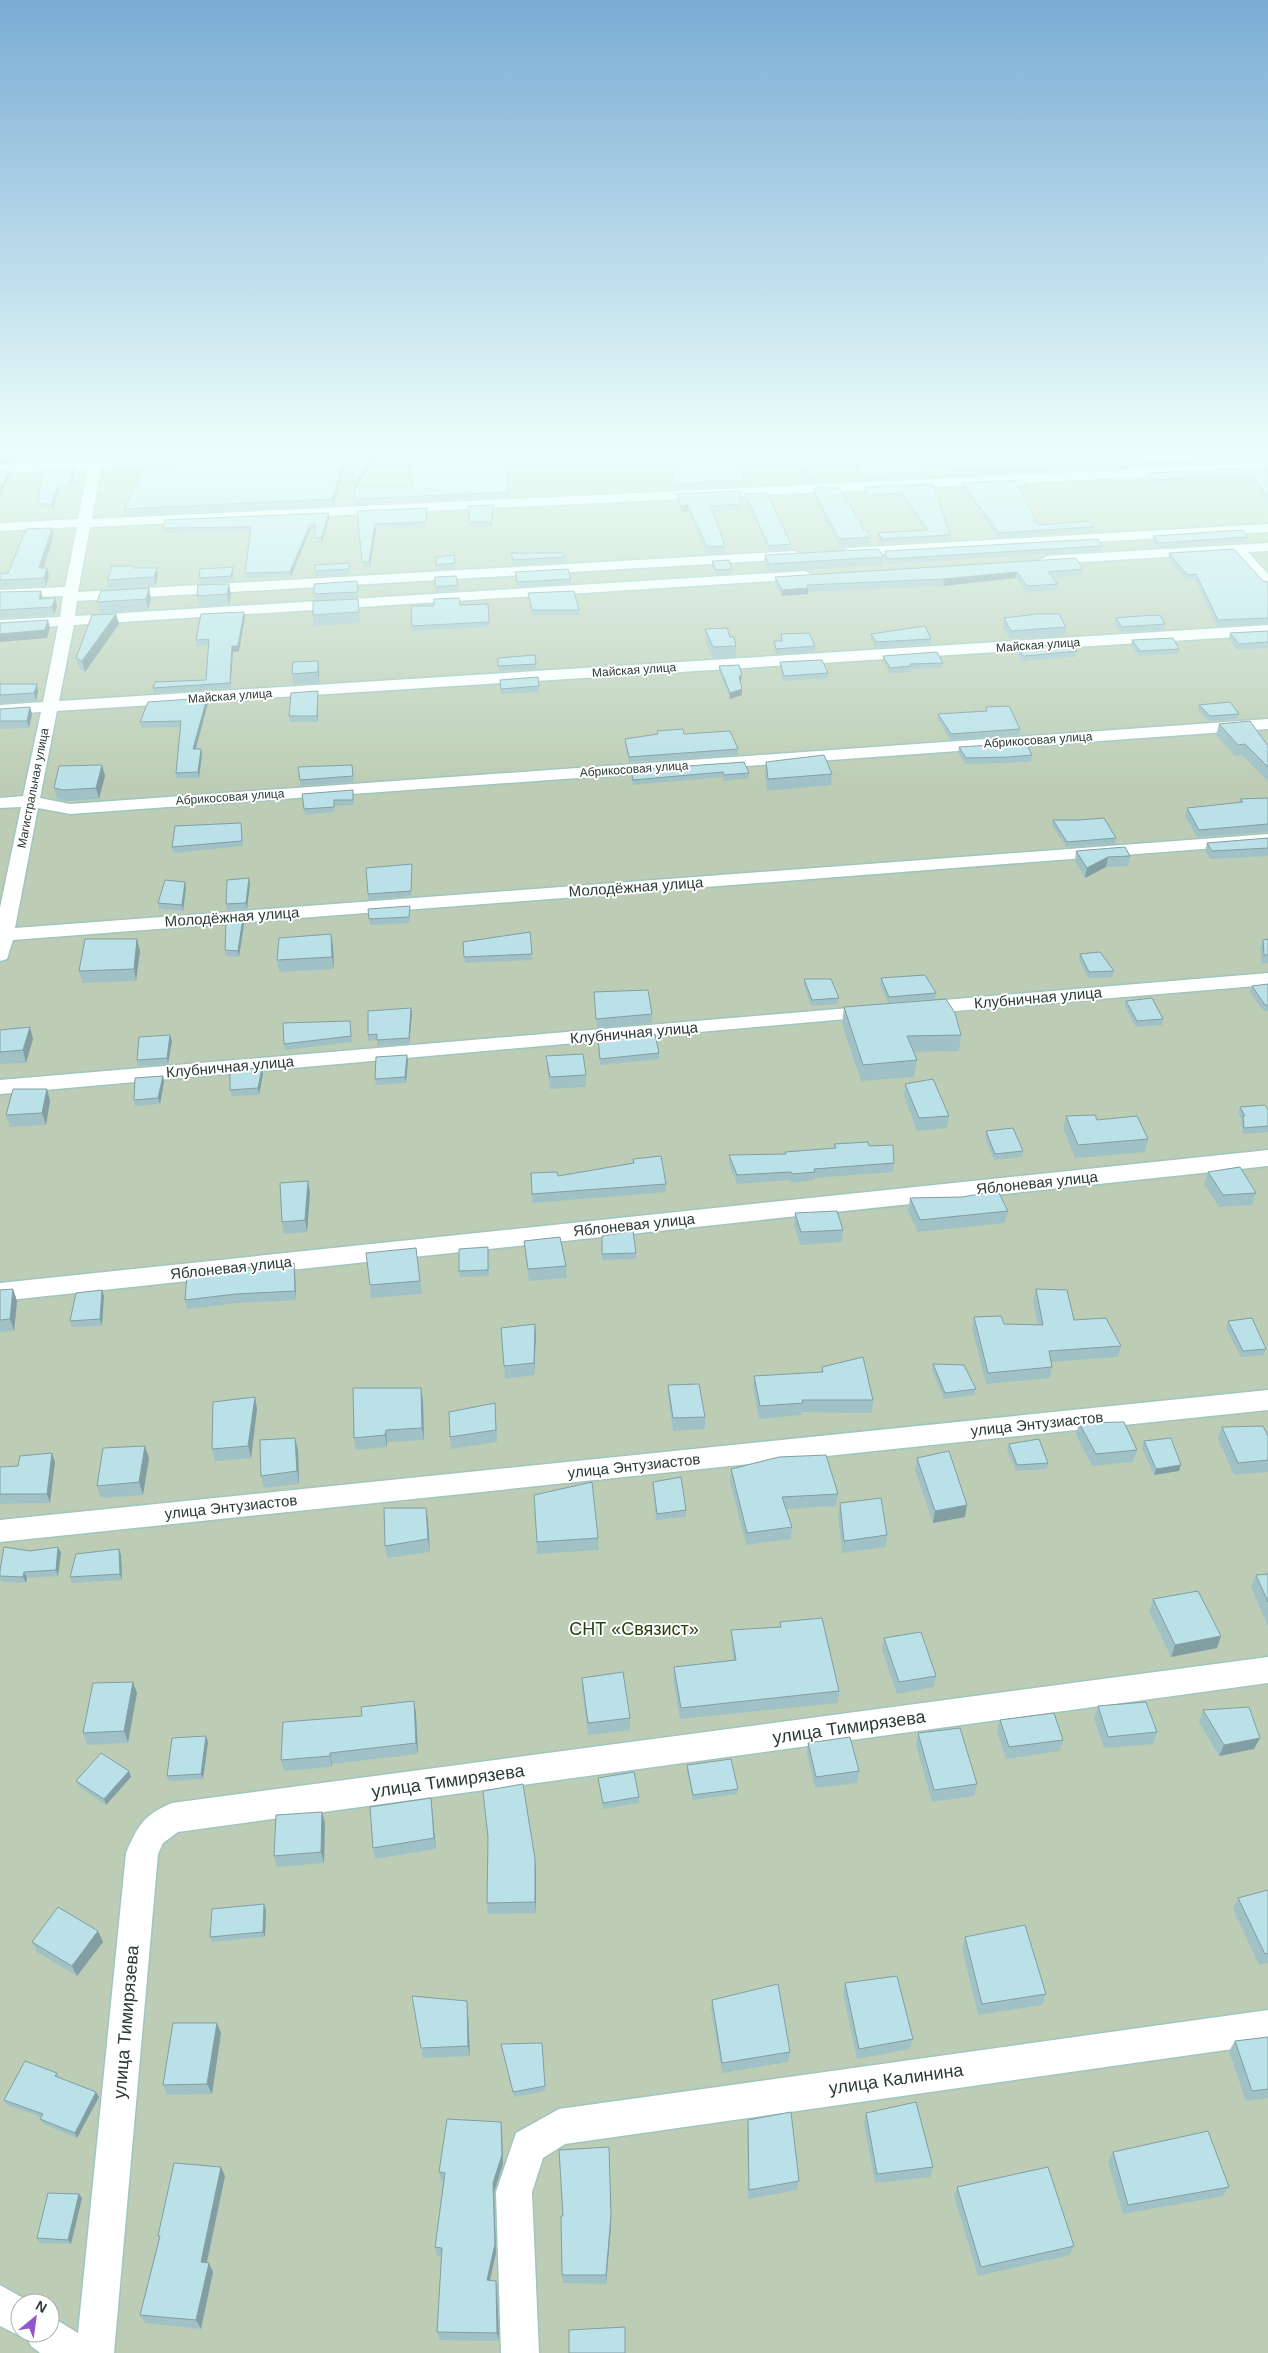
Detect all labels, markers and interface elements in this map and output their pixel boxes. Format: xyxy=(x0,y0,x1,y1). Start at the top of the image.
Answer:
street label: Майская улица xyxy=(995,635,1081,655)
street label: Майская улица xyxy=(591,660,677,680)
street label: Майская улица xyxy=(187,686,273,706)
street label: Магистральная улица xyxy=(14,726,52,849)
street label: Абрикосовая улица xyxy=(983,729,1093,751)
street label: Абрикосовая улица xyxy=(579,758,689,780)
street label: Абрикосовая улица xyxy=(175,786,285,808)
street label: Молодёжная улица xyxy=(568,873,704,900)
street label: Молодёжная улица xyxy=(164,903,300,930)
street label: Клубничная улица xyxy=(973,983,1103,1012)
street label: Клубничная улица xyxy=(569,1018,699,1047)
street label: Клубничная улица xyxy=(165,1052,295,1081)
street label: Яблоневая улица xyxy=(975,1168,1099,1197)
street label: Яблоневая улица xyxy=(572,1210,696,1239)
street label: Яблоневая улица xyxy=(169,1253,293,1282)
street label: улица Энтузиастов xyxy=(970,1408,1104,1439)
street label: улица Энтузиастов xyxy=(567,1450,701,1481)
street label: улица Энтузиастов xyxy=(164,1491,298,1522)
park label: СНТ «Связист» xyxy=(569,1619,699,1639)
street label: улица Тимирязева xyxy=(771,1706,928,1748)
street label: улица Тимирязева xyxy=(370,1760,527,1802)
street label: улица Тимирязева xyxy=(109,1943,143,2100)
street label: улица Калинина xyxy=(828,2060,965,2098)
north arrow xyxy=(10,2293,60,2343)
text: N xyxy=(33,2297,50,2316)

